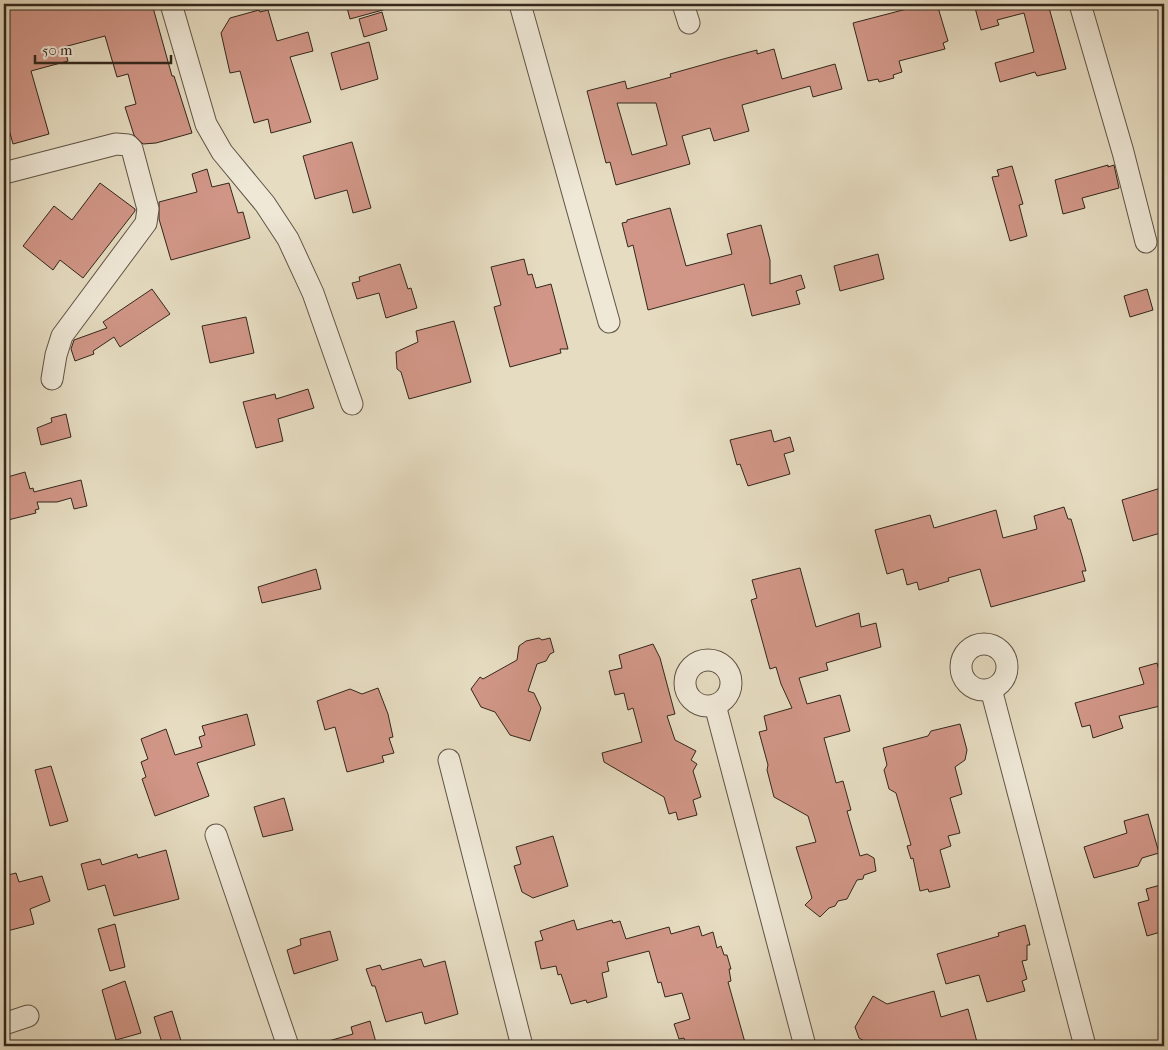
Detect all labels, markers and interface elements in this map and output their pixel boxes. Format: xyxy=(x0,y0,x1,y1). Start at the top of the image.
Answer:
scale bar xyxy=(35,32,171,64)
text: 50 m xyxy=(42,41,73,59)

